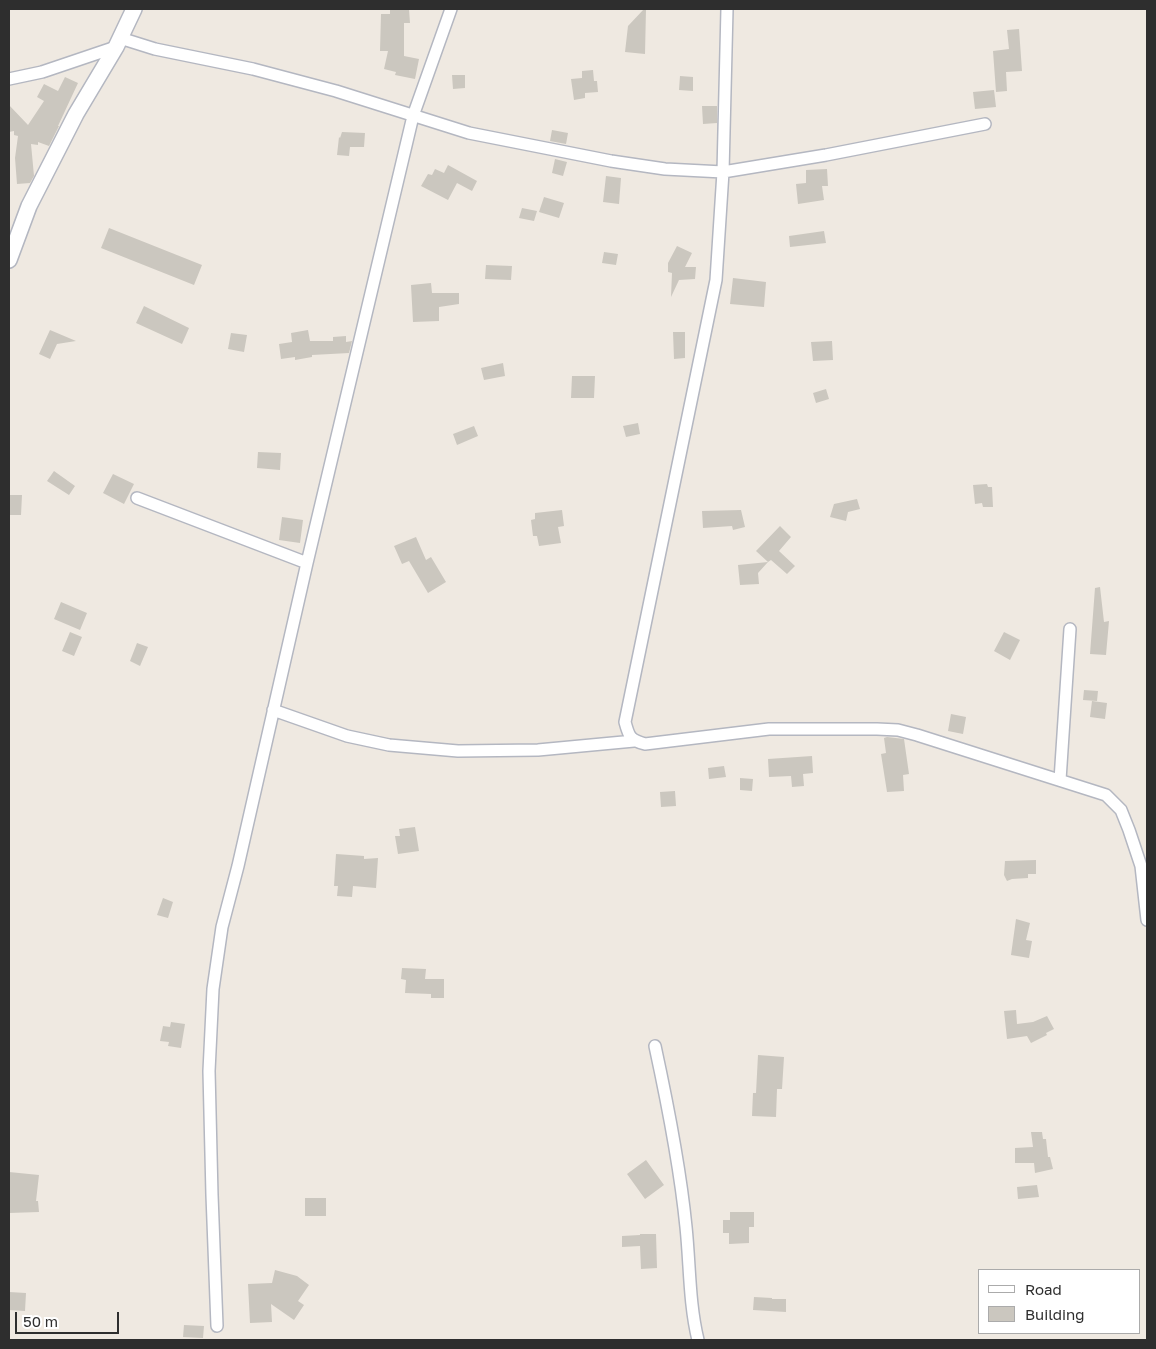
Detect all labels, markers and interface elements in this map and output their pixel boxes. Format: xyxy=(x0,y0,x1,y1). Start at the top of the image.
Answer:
legend xyxy=(978,1269,1141,1334)
text: Road xyxy=(1025,1280,1062,1298)
scale bar xyxy=(18,1302,121,1334)
text: Building xyxy=(1025,1305,1085,1323)
text: 50 m xyxy=(23,1312,58,1330)

